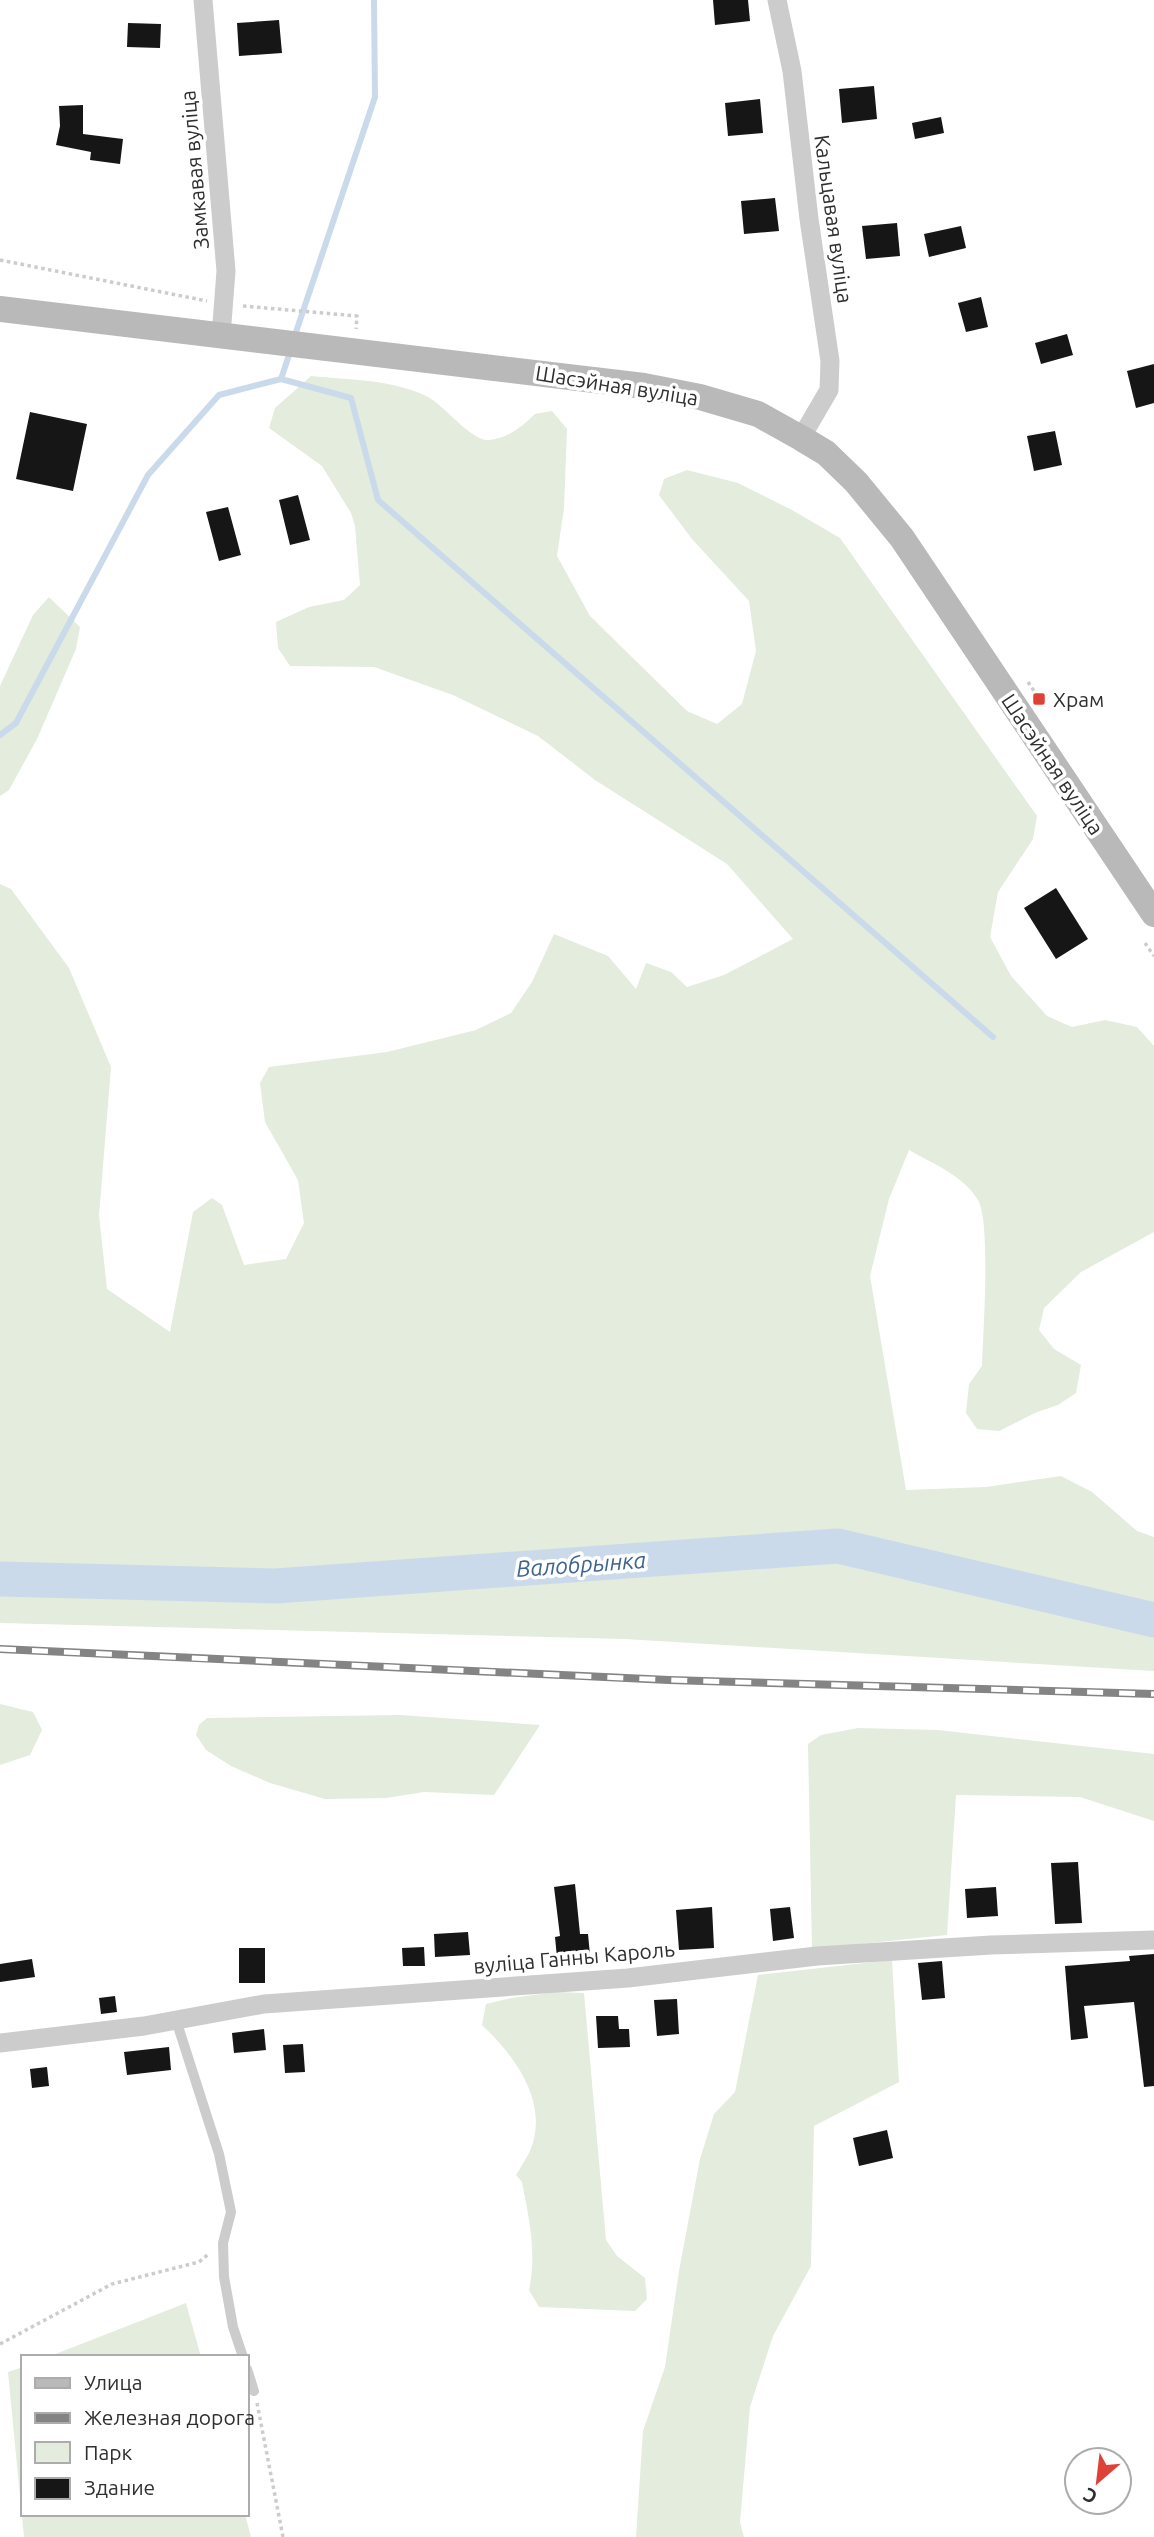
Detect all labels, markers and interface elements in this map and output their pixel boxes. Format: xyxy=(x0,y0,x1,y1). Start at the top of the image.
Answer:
street label: Замкавая вуліца xyxy=(175,89,213,251)
street label: Кальцавая вуліца xyxy=(810,133,858,305)
street label: Шасэйная вуліца xyxy=(534,360,700,410)
place label: Храм xyxy=(1053,687,1104,711)
street label: Шасэйная вуліца xyxy=(997,689,1109,839)
marker: Храм xyxy=(1031,691,1047,707)
water label: Валобрынка xyxy=(515,1547,647,1581)
street label: вуліца Ганны Кароль xyxy=(472,1936,676,1978)
legend xyxy=(21,2355,248,2516)
text: Улица xyxy=(84,2370,142,2394)
text: Железная дорога xyxy=(84,2405,255,2429)
text: Парк xyxy=(84,2440,133,2464)
north arrow xyxy=(1063,2446,1133,2516)
text: Здание xyxy=(84,2475,155,2499)
text: С xyxy=(1079,2483,1101,2509)

